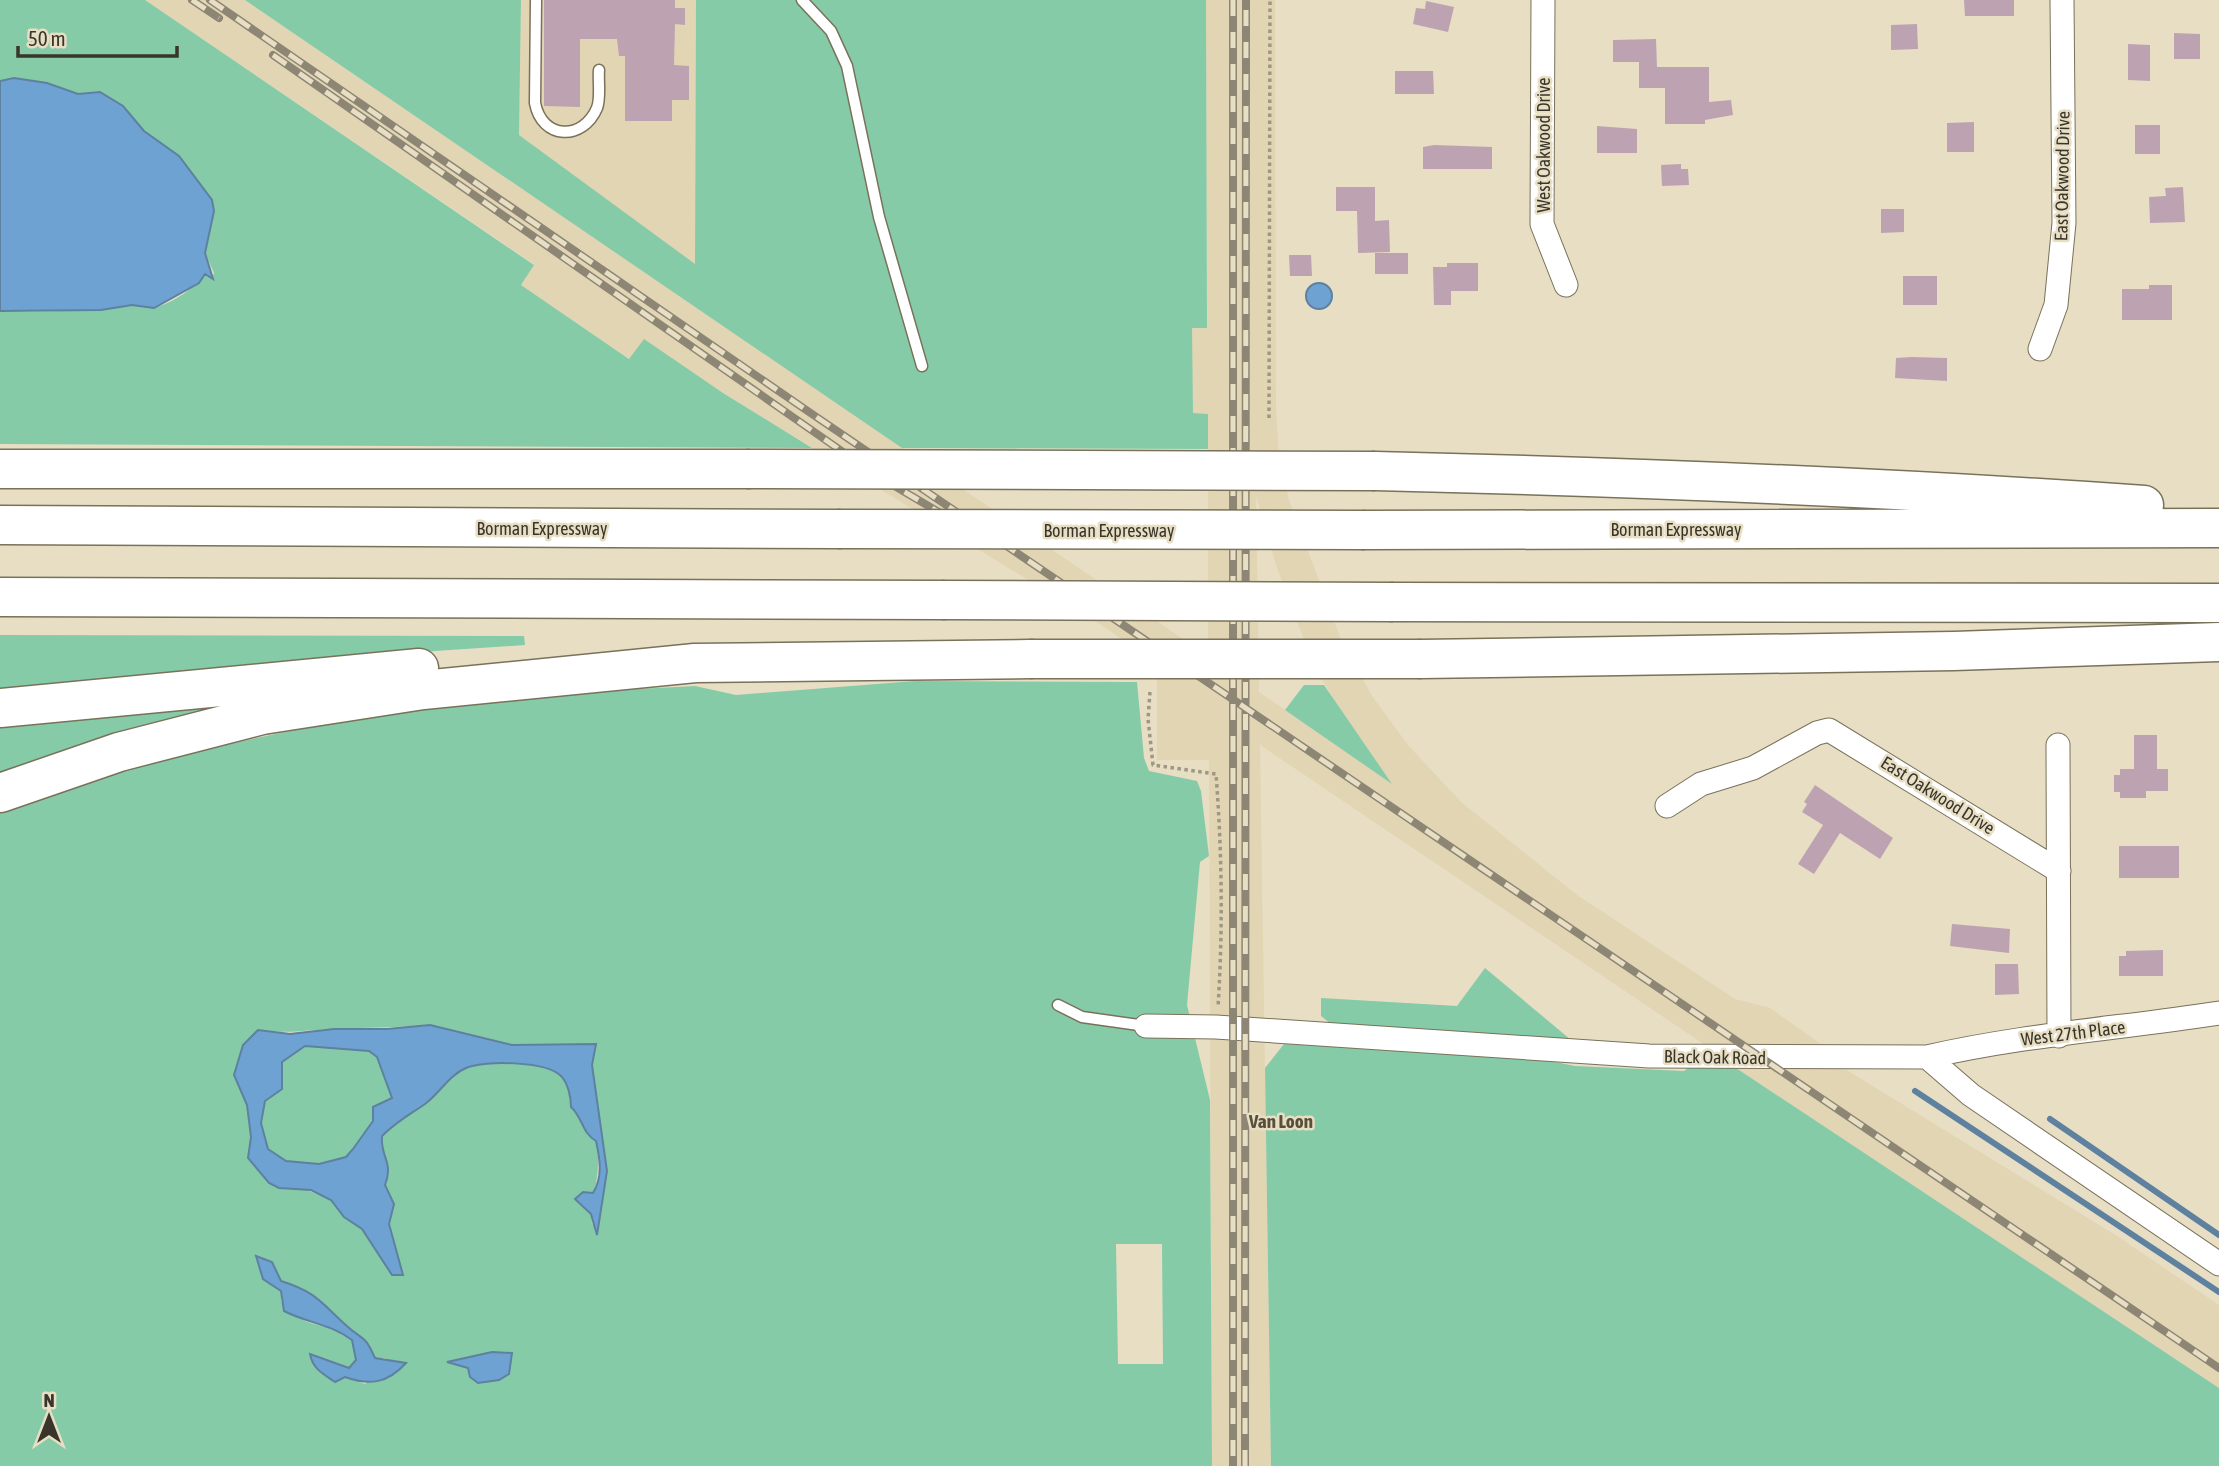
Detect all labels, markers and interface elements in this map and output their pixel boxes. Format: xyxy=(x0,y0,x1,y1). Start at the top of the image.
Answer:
scale bar xyxy=(18,14,177,58)
text: 50 m xyxy=(28,26,66,50)
street label: West Oakwood Drive xyxy=(1533,78,1554,212)
street label: East Oakwood Drive xyxy=(2050,111,2074,241)
street label: Borman Expressway xyxy=(477,518,607,539)
street label: Borman Expressway xyxy=(1611,519,1741,540)
street label: Borman Expressway xyxy=(1044,520,1174,541)
street label: East Oakwood Drive xyxy=(1877,752,1999,838)
street label: West 27th Place xyxy=(2020,1016,2126,1050)
street label: Black Oak Road xyxy=(1664,1046,1766,1068)
district label: Van Loon xyxy=(1248,1110,1313,1132)
north arrow xyxy=(14,1382,84,1452)
text: N xyxy=(43,1389,55,1411)

